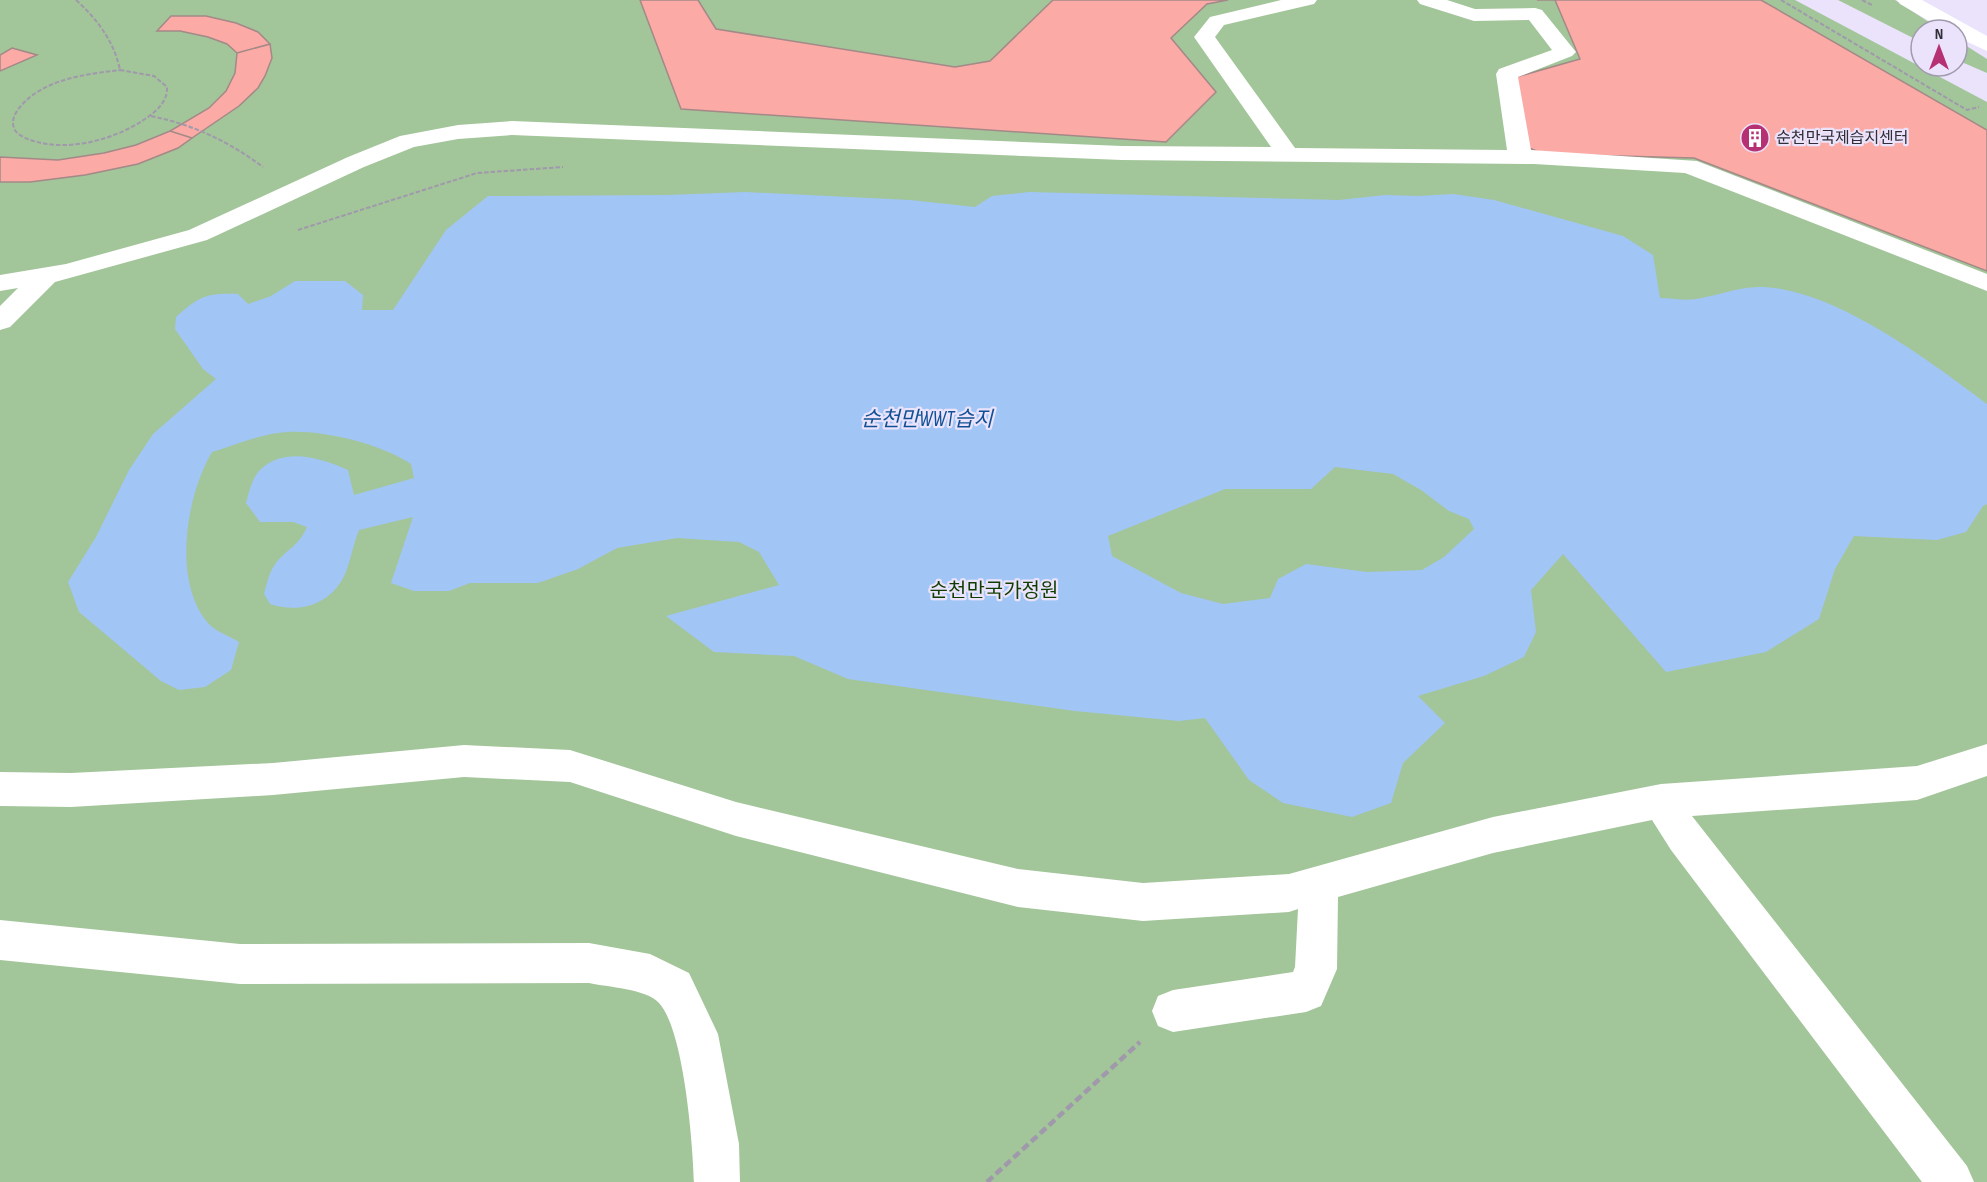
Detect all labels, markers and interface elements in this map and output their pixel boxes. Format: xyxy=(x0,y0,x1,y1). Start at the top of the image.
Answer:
north arrow xyxy=(1909,18,1969,78)
text: N xyxy=(1935,25,1943,44)
building icon: 순천만국제습지센터 xyxy=(1739,122,1771,154)
place label: 순천만국제습지센터 xyxy=(1776,129,1908,148)
water label: 순천만WWT습지 xyxy=(861,407,995,432)
park label: 순천만국가정원 xyxy=(930,579,1058,603)

